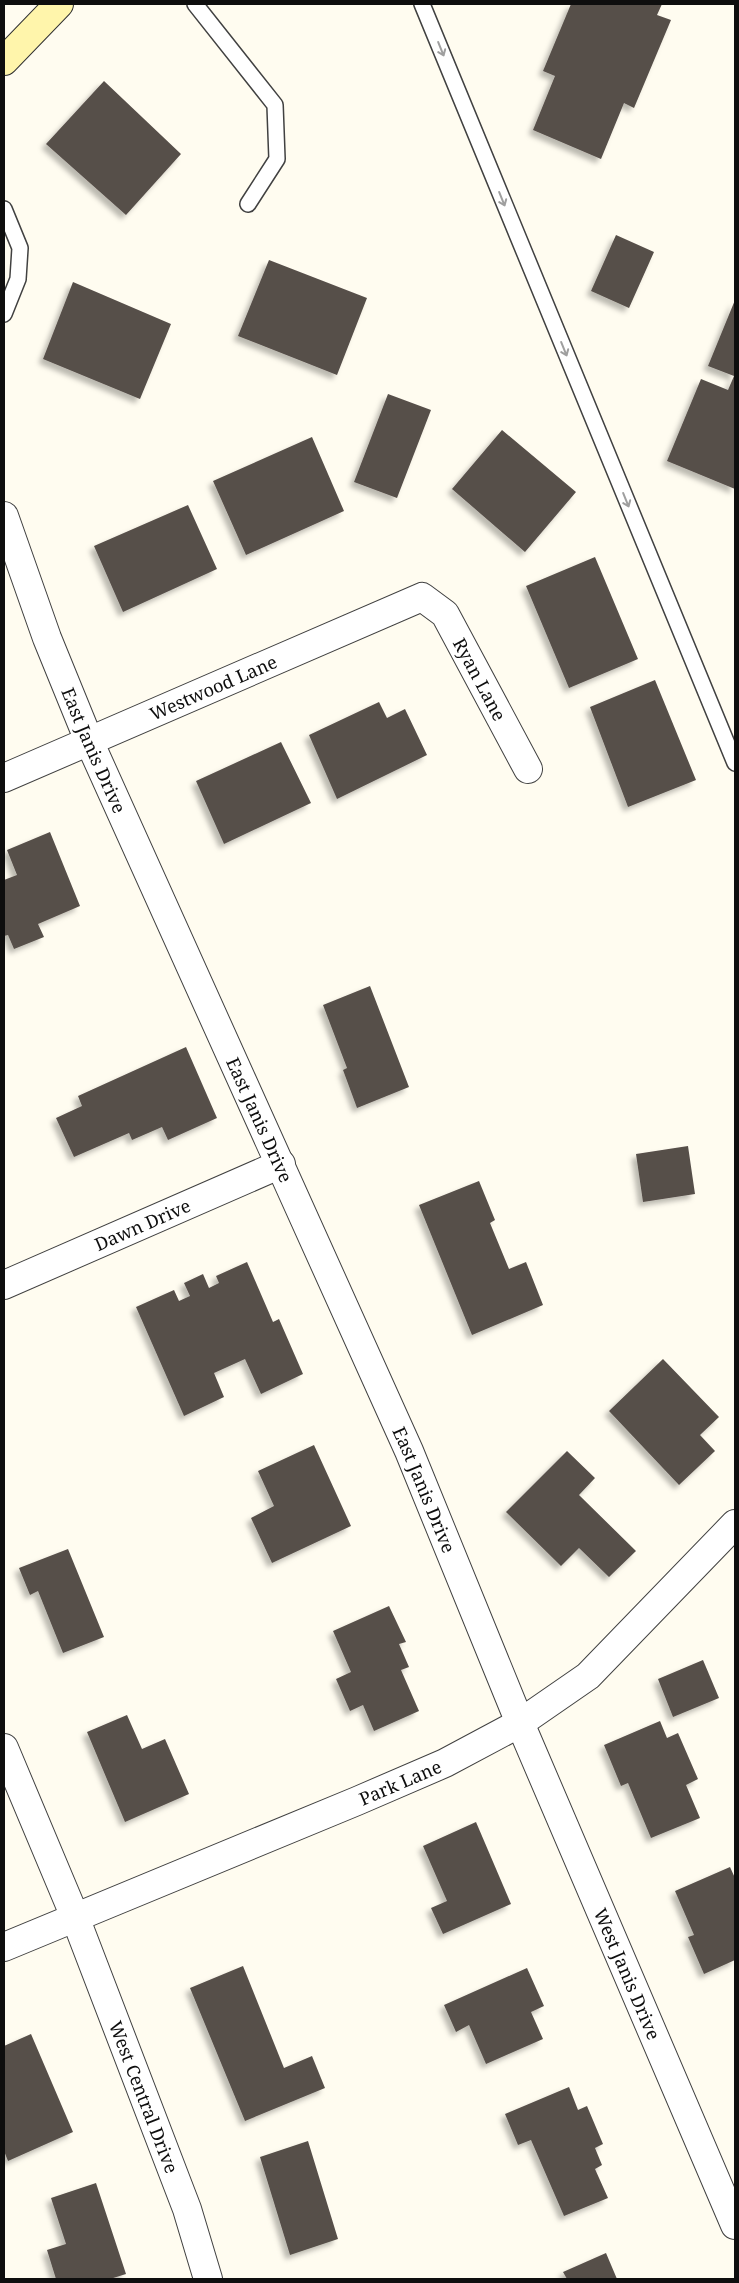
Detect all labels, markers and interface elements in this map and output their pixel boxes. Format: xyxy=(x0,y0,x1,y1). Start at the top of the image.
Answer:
one-way arrow xyxy=(436,41,446,56)
one-way arrow xyxy=(498,191,508,206)
one-way arrow xyxy=(560,341,570,356)
one-way arrow xyxy=(622,492,632,507)
street label: Ryan Lane xyxy=(448,633,512,725)
street label: Westwood Lane xyxy=(146,649,281,726)
street label: East Janis Drive xyxy=(56,684,132,817)
street label: East Janis Drive xyxy=(221,1053,298,1186)
street label: Dawn Drive xyxy=(91,1193,194,1256)
street label: East Janis Drive xyxy=(387,1423,461,1556)
street label: Park Lane xyxy=(355,1754,445,1811)
street label: West Janis Drive xyxy=(589,1904,666,2043)
street label: West Central Drive xyxy=(104,2017,184,2176)

